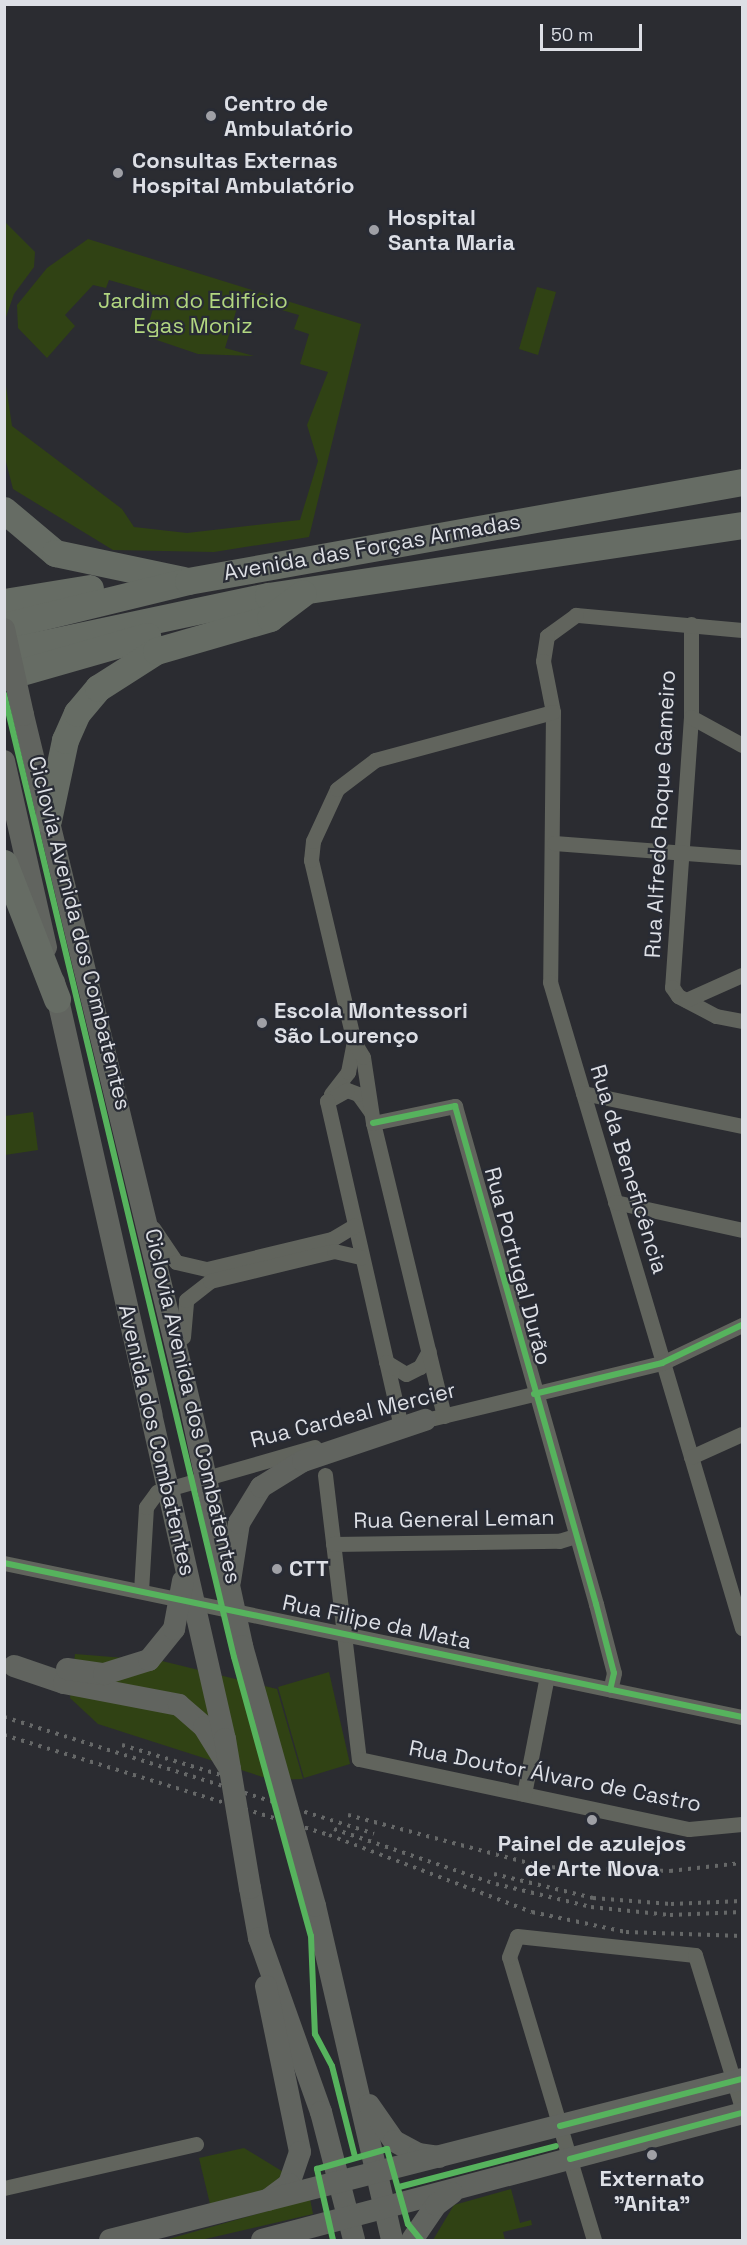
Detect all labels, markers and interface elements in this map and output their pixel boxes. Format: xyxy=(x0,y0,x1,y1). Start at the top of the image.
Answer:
scale bar xyxy=(543,12,645,50)
text: 50 m xyxy=(551,23,593,46)
place label: Centro de Ambulatório xyxy=(224,90,353,142)
marker: Centro de Ambulatório xyxy=(202,107,220,125)
place label: Consultas Externas Hospital Ambulatório xyxy=(132,147,355,198)
marker: Consultas Externas Hospital Ambulatório xyxy=(109,164,127,182)
place label: Hospital Santa Maria xyxy=(388,204,515,255)
marker: Hospital Santa Maria xyxy=(365,221,383,239)
park label: Jardim do Edifício Egas Moniz xyxy=(98,287,288,338)
street label: Avenida das Forças Armadas xyxy=(221,508,523,586)
street label: Rua Alfredo Roque Gameiro xyxy=(639,669,681,959)
street label: Ciclovia Avenida dos Combatentes xyxy=(23,753,137,1113)
place label: Escola Montessori São Lourenço xyxy=(274,997,468,1048)
marker: Escola Montessori São Lourenço xyxy=(255,1016,269,1030)
street label: Rua da Beneficência xyxy=(585,1061,673,1277)
street label: Rua Portugal Durão xyxy=(479,1164,557,1368)
street label: Ciclovia Avenida dos Combatentes xyxy=(139,1226,247,1586)
street label: Avenida dos Combatentes xyxy=(113,1302,201,1578)
street label: Rua Cardeal Mercier xyxy=(247,1377,459,1453)
street label: Rua General Leman xyxy=(353,1504,555,1534)
place label: CTT xyxy=(289,1556,329,1582)
marker: CTT xyxy=(270,1562,284,1576)
street label: Rua Filipe da Mata xyxy=(280,1589,474,1655)
street label: Rua Doutor Álvaro de Castro xyxy=(406,1735,704,1817)
marker: Painel de azulejos de Arte Nova xyxy=(585,1813,599,1827)
place label: Painel de azulejos de Arte Nova xyxy=(498,1830,686,1882)
marker: Externato "Anita" xyxy=(645,2148,659,2162)
place label: Externato "Anita" xyxy=(600,2165,704,2216)

